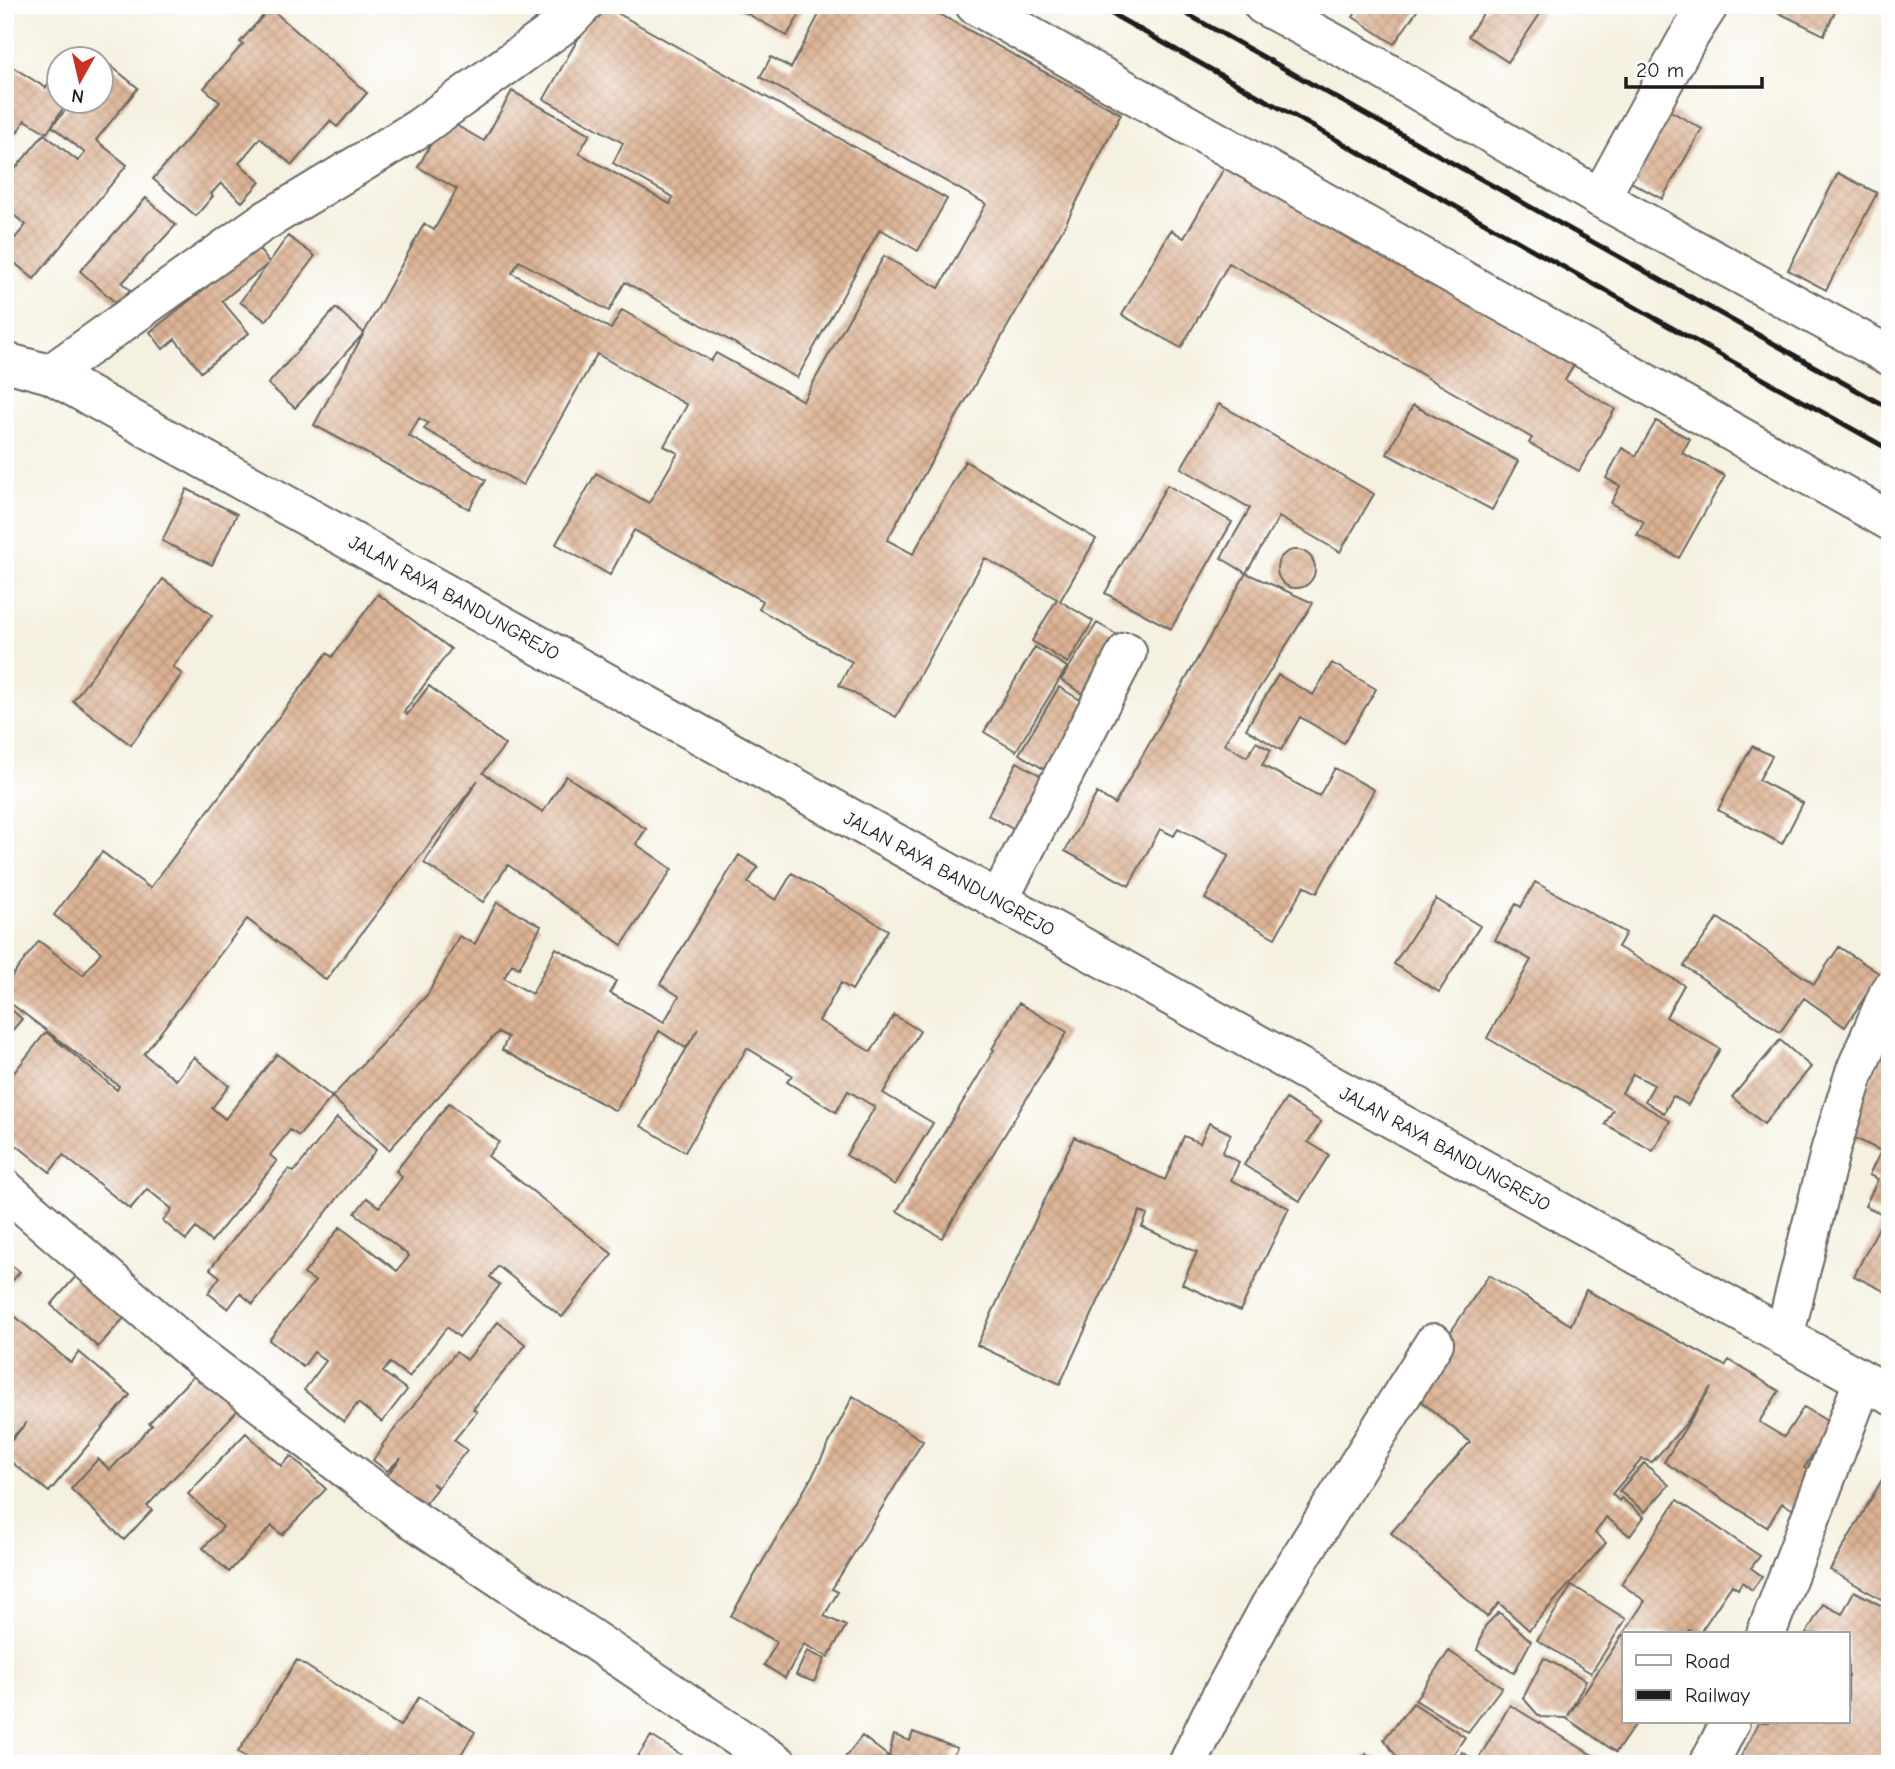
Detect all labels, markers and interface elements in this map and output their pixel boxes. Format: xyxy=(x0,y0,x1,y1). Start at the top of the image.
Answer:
north arrow xyxy=(46,46,116,116)
scale bar xyxy=(1626,46,1762,90)
text: 20 m xyxy=(1636,58,1684,82)
text: N xyxy=(70,84,85,108)
street label: JALAN RAYA BANDUNGREJO xyxy=(345,531,563,665)
street label: JALAN RAYA BANDUNGREJO xyxy=(840,807,1058,941)
street label: JALAN RAYA BANDUNGREJO xyxy=(1336,1082,1554,1216)
legend xyxy=(1622,1632,1850,1724)
text: Road xyxy=(1685,1649,1730,1673)
text: Railway xyxy=(1685,1683,1750,1707)

